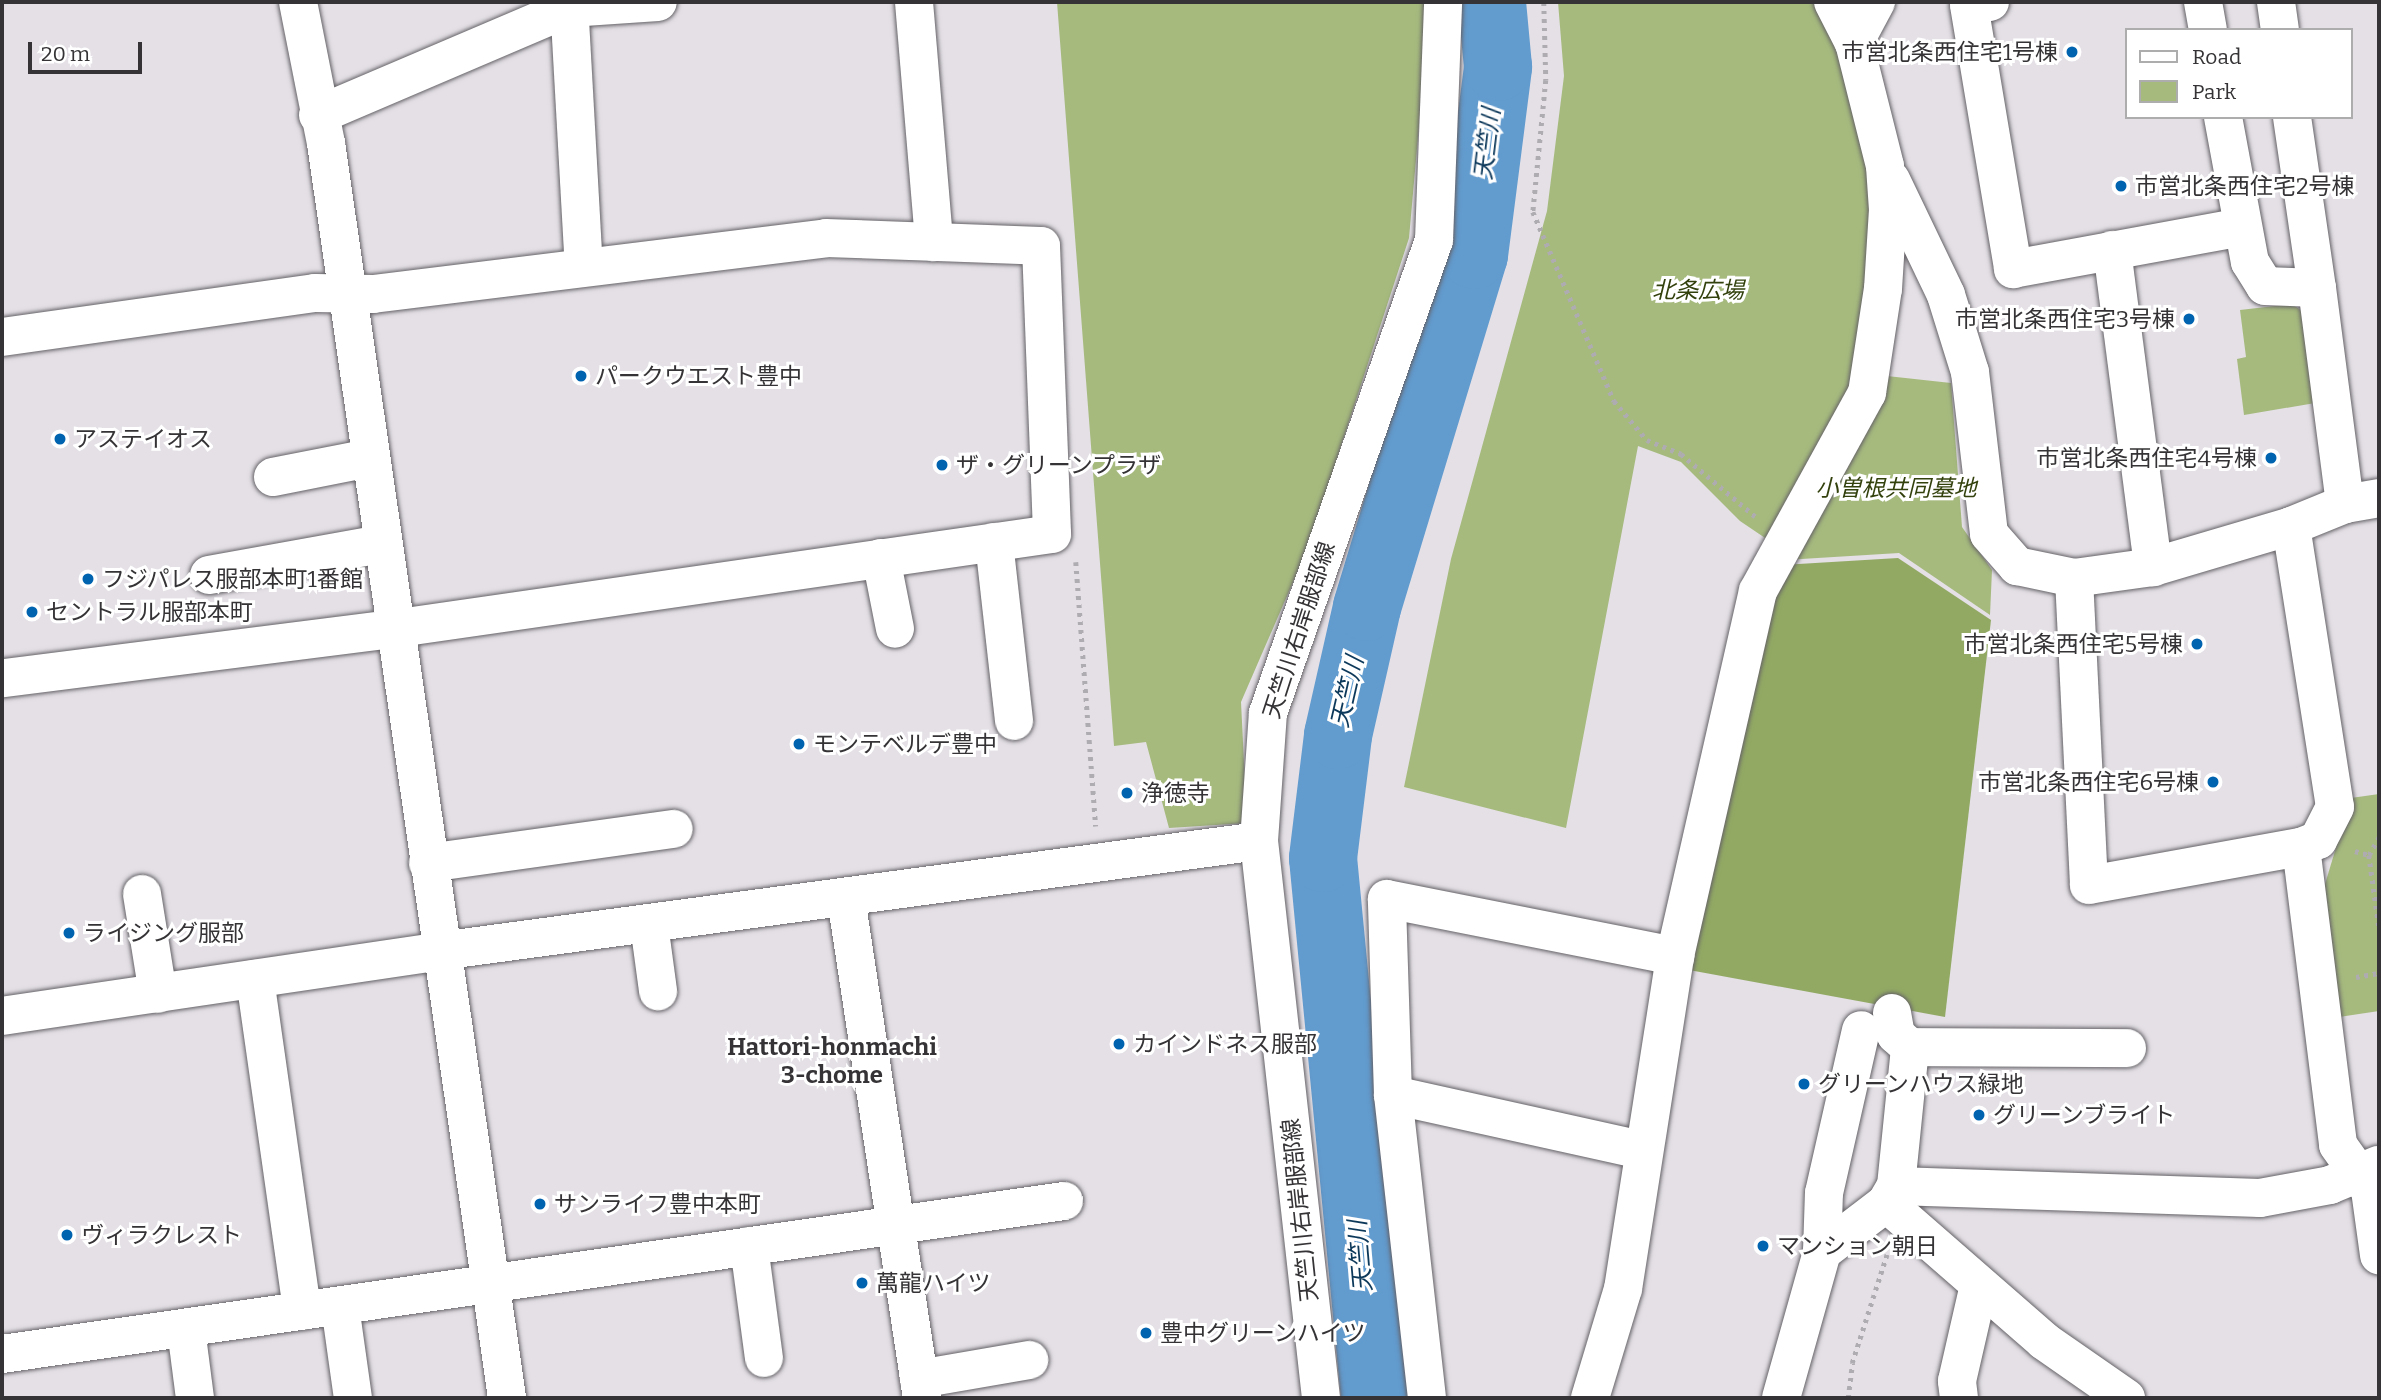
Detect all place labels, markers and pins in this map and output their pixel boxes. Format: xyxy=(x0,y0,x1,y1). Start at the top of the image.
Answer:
place label: 市営北条西住宅1号棟 xyxy=(1842,38,2058,66)
marker: 市営北条西住宅1号棟 xyxy=(2064,44,2080,60)
place label: 市営北条西住宅2号棟 xyxy=(2135,172,2355,200)
marker: 市営北条西住宅2号棟 xyxy=(2113,178,2129,194)
place label: 市営北条西住宅3号棟 xyxy=(1955,305,2175,333)
marker: 市営北条西住宅3号棟 xyxy=(2181,311,2197,327)
place label: パークウエスト豊中 xyxy=(595,362,802,390)
marker: パークウエスト豊中 xyxy=(573,368,589,384)
place label: アステイオス xyxy=(74,425,212,453)
marker: アステイオス xyxy=(52,431,68,447)
place label: 市営北条西住宅4号棟 xyxy=(2037,444,2257,472)
marker: 市営北条西住宅4号棟 xyxy=(2263,450,2279,466)
place label: ザ・グリーンプラザ xyxy=(956,451,1163,479)
marker: ザ・グリーンプラザ xyxy=(934,457,950,473)
place label: フジパレス服部本町1番館 xyxy=(102,565,364,593)
marker: フジパレス服部本町1番館 xyxy=(80,571,96,587)
place label: セントラル服部本町 xyxy=(46,598,253,626)
marker: セントラル服部本町 xyxy=(24,604,40,620)
place label: 市営北条西住宅5号棟 xyxy=(1964,630,2183,658)
marker: 市営北条西住宅5号棟 xyxy=(2189,636,2205,652)
place label: モンテベルデ豊中 xyxy=(813,730,997,758)
marker: モンテベルデ豊中 xyxy=(791,736,807,752)
place label: 市営北条西住宅6号棟 xyxy=(1978,768,2199,796)
marker: 市営北条西住宅6号棟 xyxy=(2205,774,2221,790)
place label: 浄徳寺 xyxy=(1141,779,1210,807)
marker: 浄徳寺 xyxy=(1119,785,1135,801)
place label: ライジング服部 xyxy=(83,919,244,947)
marker: ライジング服部 xyxy=(61,925,77,941)
place label: カインドネス服部 xyxy=(1133,1030,1317,1058)
marker: カインドネス服部 xyxy=(1111,1036,1127,1052)
place label: グリーンハウス緑地 xyxy=(1818,1070,2025,1098)
marker: グリーンハウス緑地 xyxy=(1796,1076,1812,1092)
place label: グリーンブライト xyxy=(1993,1101,2177,1129)
marker: グリーンブライト xyxy=(1971,1107,1987,1123)
place label: サンライフ豊中本町 xyxy=(554,1190,761,1218)
marker: サンライフ豊中本町 xyxy=(532,1196,548,1212)
place label: ヴィラクレスト xyxy=(81,1221,242,1249)
marker: ヴィラクレスト xyxy=(59,1227,75,1243)
place label: マンション朝日 xyxy=(1777,1232,1938,1260)
marker: マンション朝日 xyxy=(1755,1238,1771,1254)
place label: 萬龍ハイツ xyxy=(876,1269,991,1297)
marker: 萬龍ハイツ xyxy=(854,1275,870,1291)
place label: 豊中グリーンハイツ xyxy=(1160,1319,1367,1347)
marker: 豊中グリーンハイツ xyxy=(1138,1325,1154,1341)

